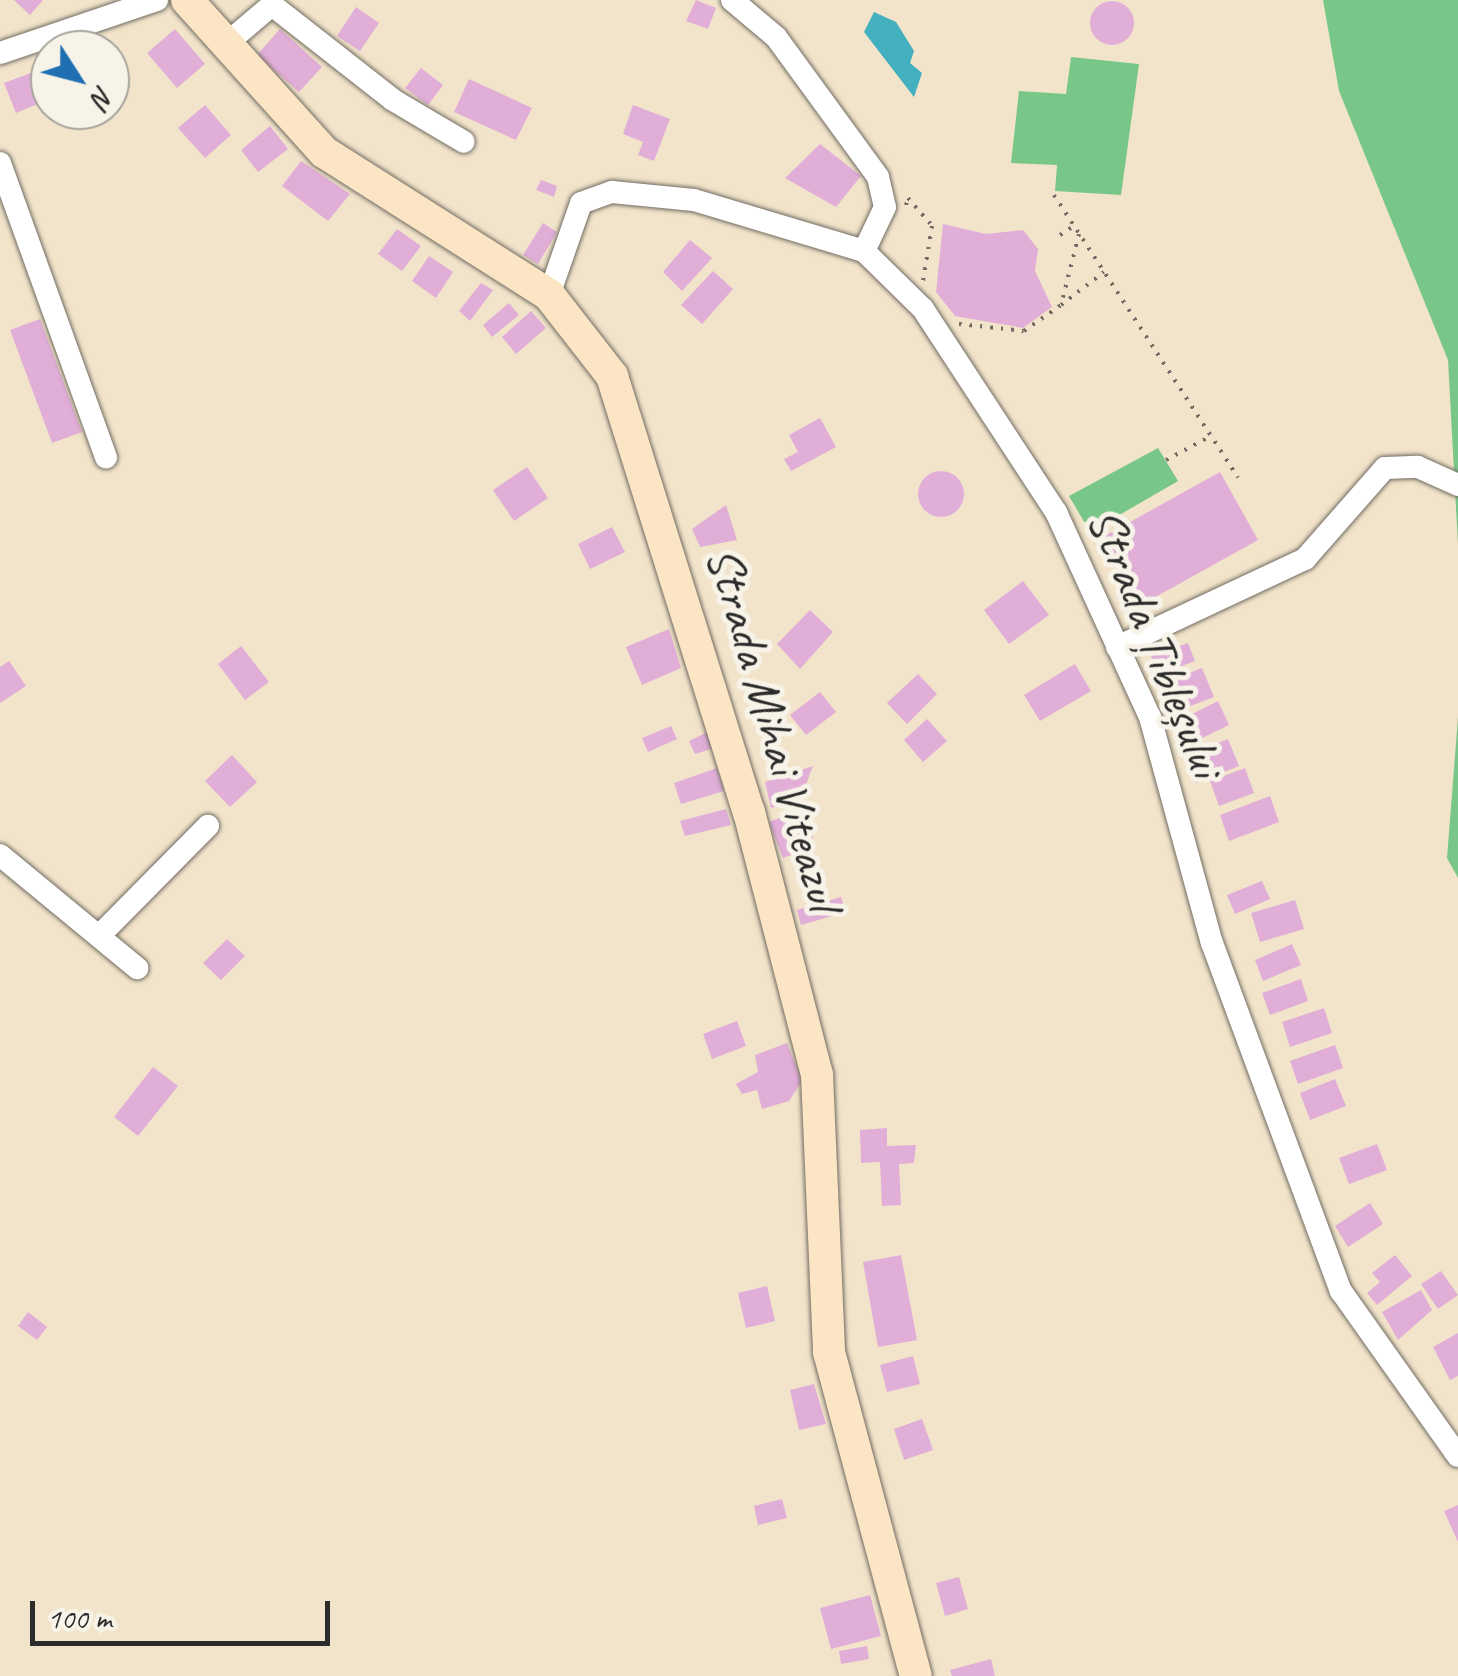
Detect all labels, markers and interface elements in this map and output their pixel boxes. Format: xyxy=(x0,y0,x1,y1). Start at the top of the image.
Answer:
north arrow xyxy=(30,30,130,130)
text: N xyxy=(84,79,122,114)
street label: Strada Țibleșului xyxy=(1075,499,1237,785)
street label: Strada Mihai Viteazul xyxy=(694,540,854,916)
scale bar xyxy=(35,1581,335,1643)
text: 100 m xyxy=(47,1599,112,1637)

